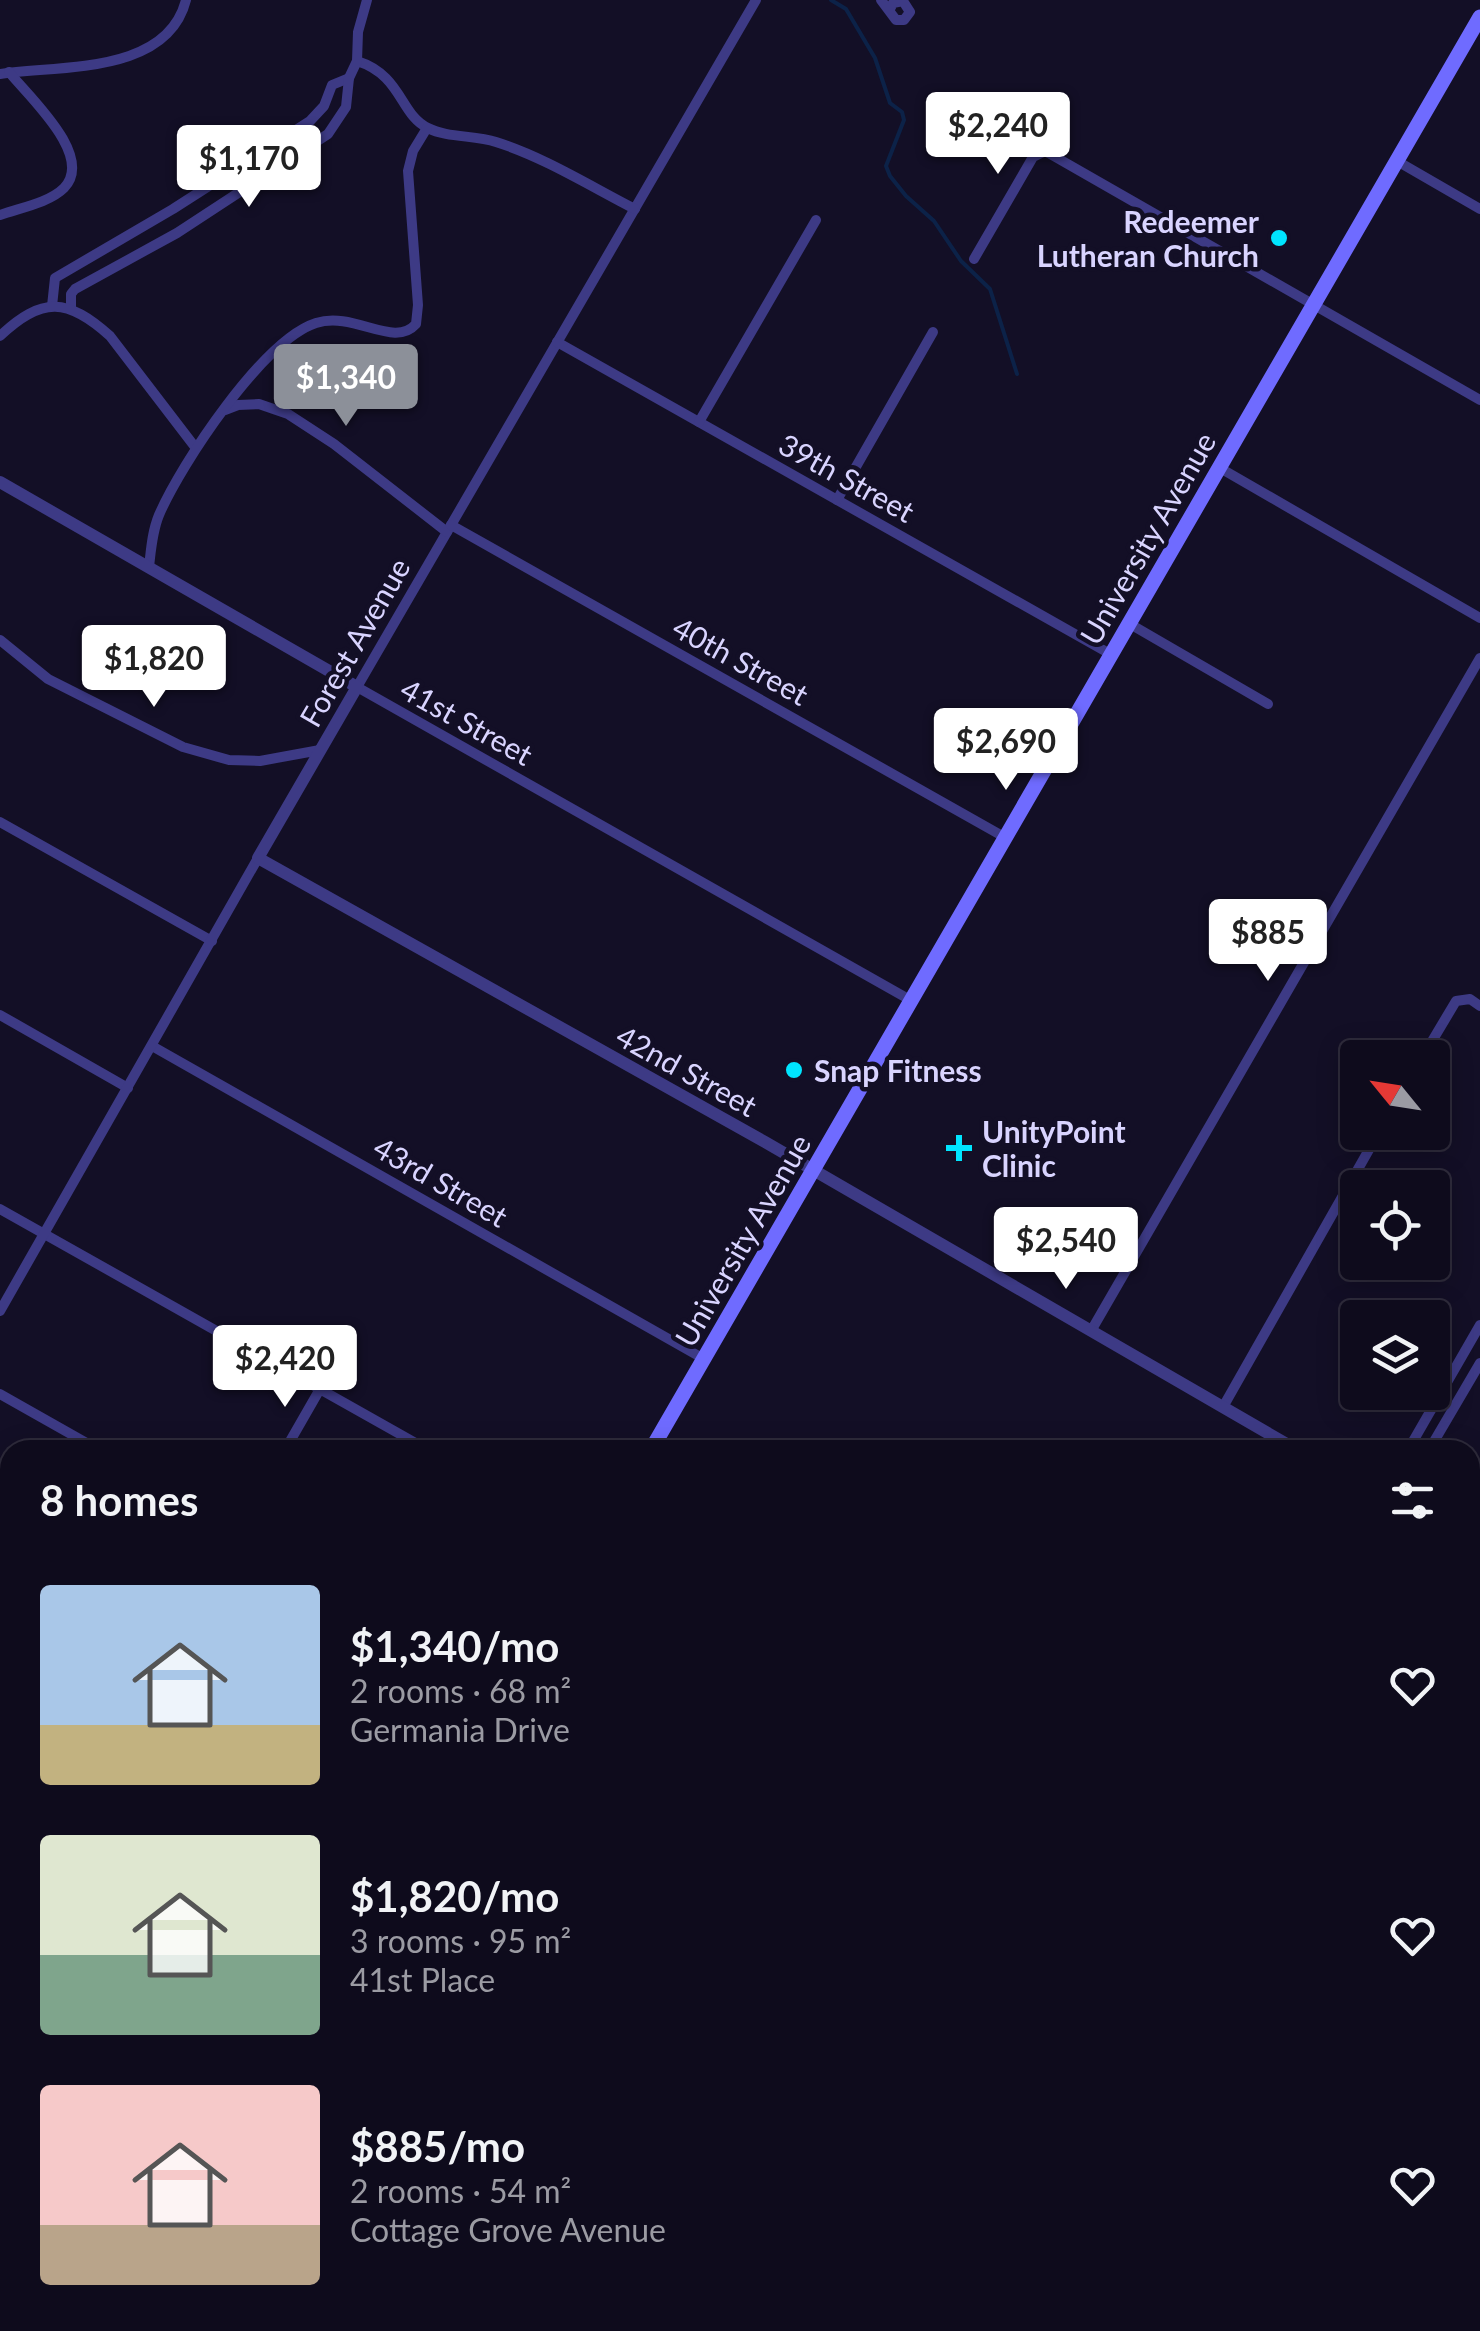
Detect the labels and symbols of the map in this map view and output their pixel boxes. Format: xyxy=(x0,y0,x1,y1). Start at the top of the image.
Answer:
pin: $2,240 xyxy=(917,92,1079,177)
pin: $1,170 xyxy=(168,125,330,210)
place label: Redeemer Lutheran Church xyxy=(1037,203,1260,273)
marker: Redeemer Lutheran Church xyxy=(1268,227,1290,249)
pin: $1,340 xyxy=(265,344,427,429)
street label: 39th Street xyxy=(773,425,921,529)
street label: University Avenue xyxy=(1072,426,1222,650)
street label: Forest Avenue xyxy=(291,551,417,733)
street label: 40th Street xyxy=(667,608,815,712)
pin: $1,820 xyxy=(73,625,235,710)
street label: 41st Street xyxy=(395,670,539,772)
pin: $2,690 xyxy=(925,708,1087,793)
pin: $885 xyxy=(1209,899,1327,984)
street label: 42nd Street xyxy=(610,1017,764,1123)
north arrow xyxy=(1340,1040,1450,1150)
place label: Snap Fitness xyxy=(814,1052,982,1088)
marker: Snap Fitness xyxy=(783,1059,805,1081)
place label: UnityPoint Clinic xyxy=(982,1113,1126,1183)
street label: 43rd Street xyxy=(368,1128,515,1234)
street label: University Avenue xyxy=(667,1128,817,1352)
marker: UnityPoint Clinic xyxy=(946,1135,972,1161)
pin: $2,540 xyxy=(985,1207,1147,1292)
pin: $2,420 xyxy=(204,1325,366,1410)

